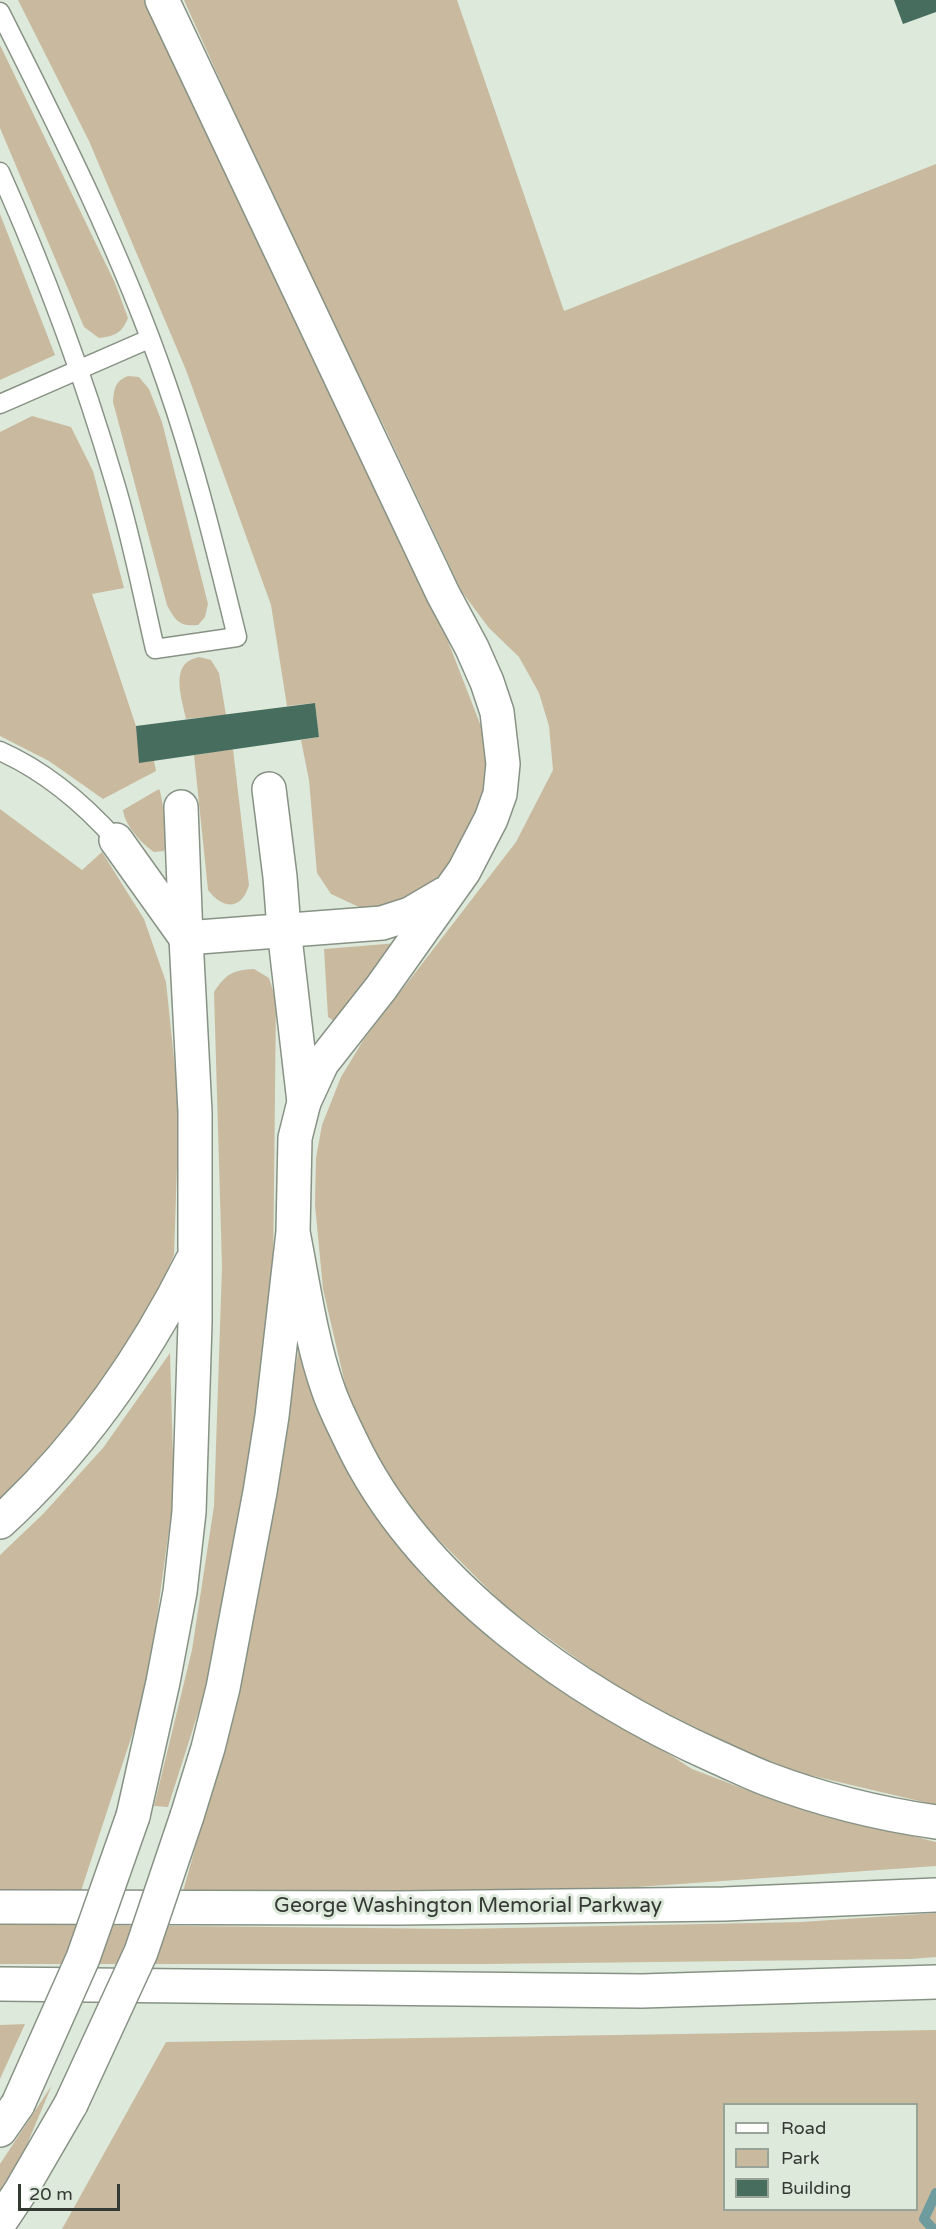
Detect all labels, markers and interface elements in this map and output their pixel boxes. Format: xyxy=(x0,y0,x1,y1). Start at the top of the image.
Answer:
street label: George Washington Memorial Parkway xyxy=(274,1893,662,1919)
legend xyxy=(723,2103,918,2211)
text: Road xyxy=(781,2117,826,2139)
text: Park xyxy=(781,2147,819,2169)
scale bar xyxy=(21,2172,123,2210)
text: Building xyxy=(781,2177,851,2199)
text: 20 m xyxy=(29,2183,73,2205)

